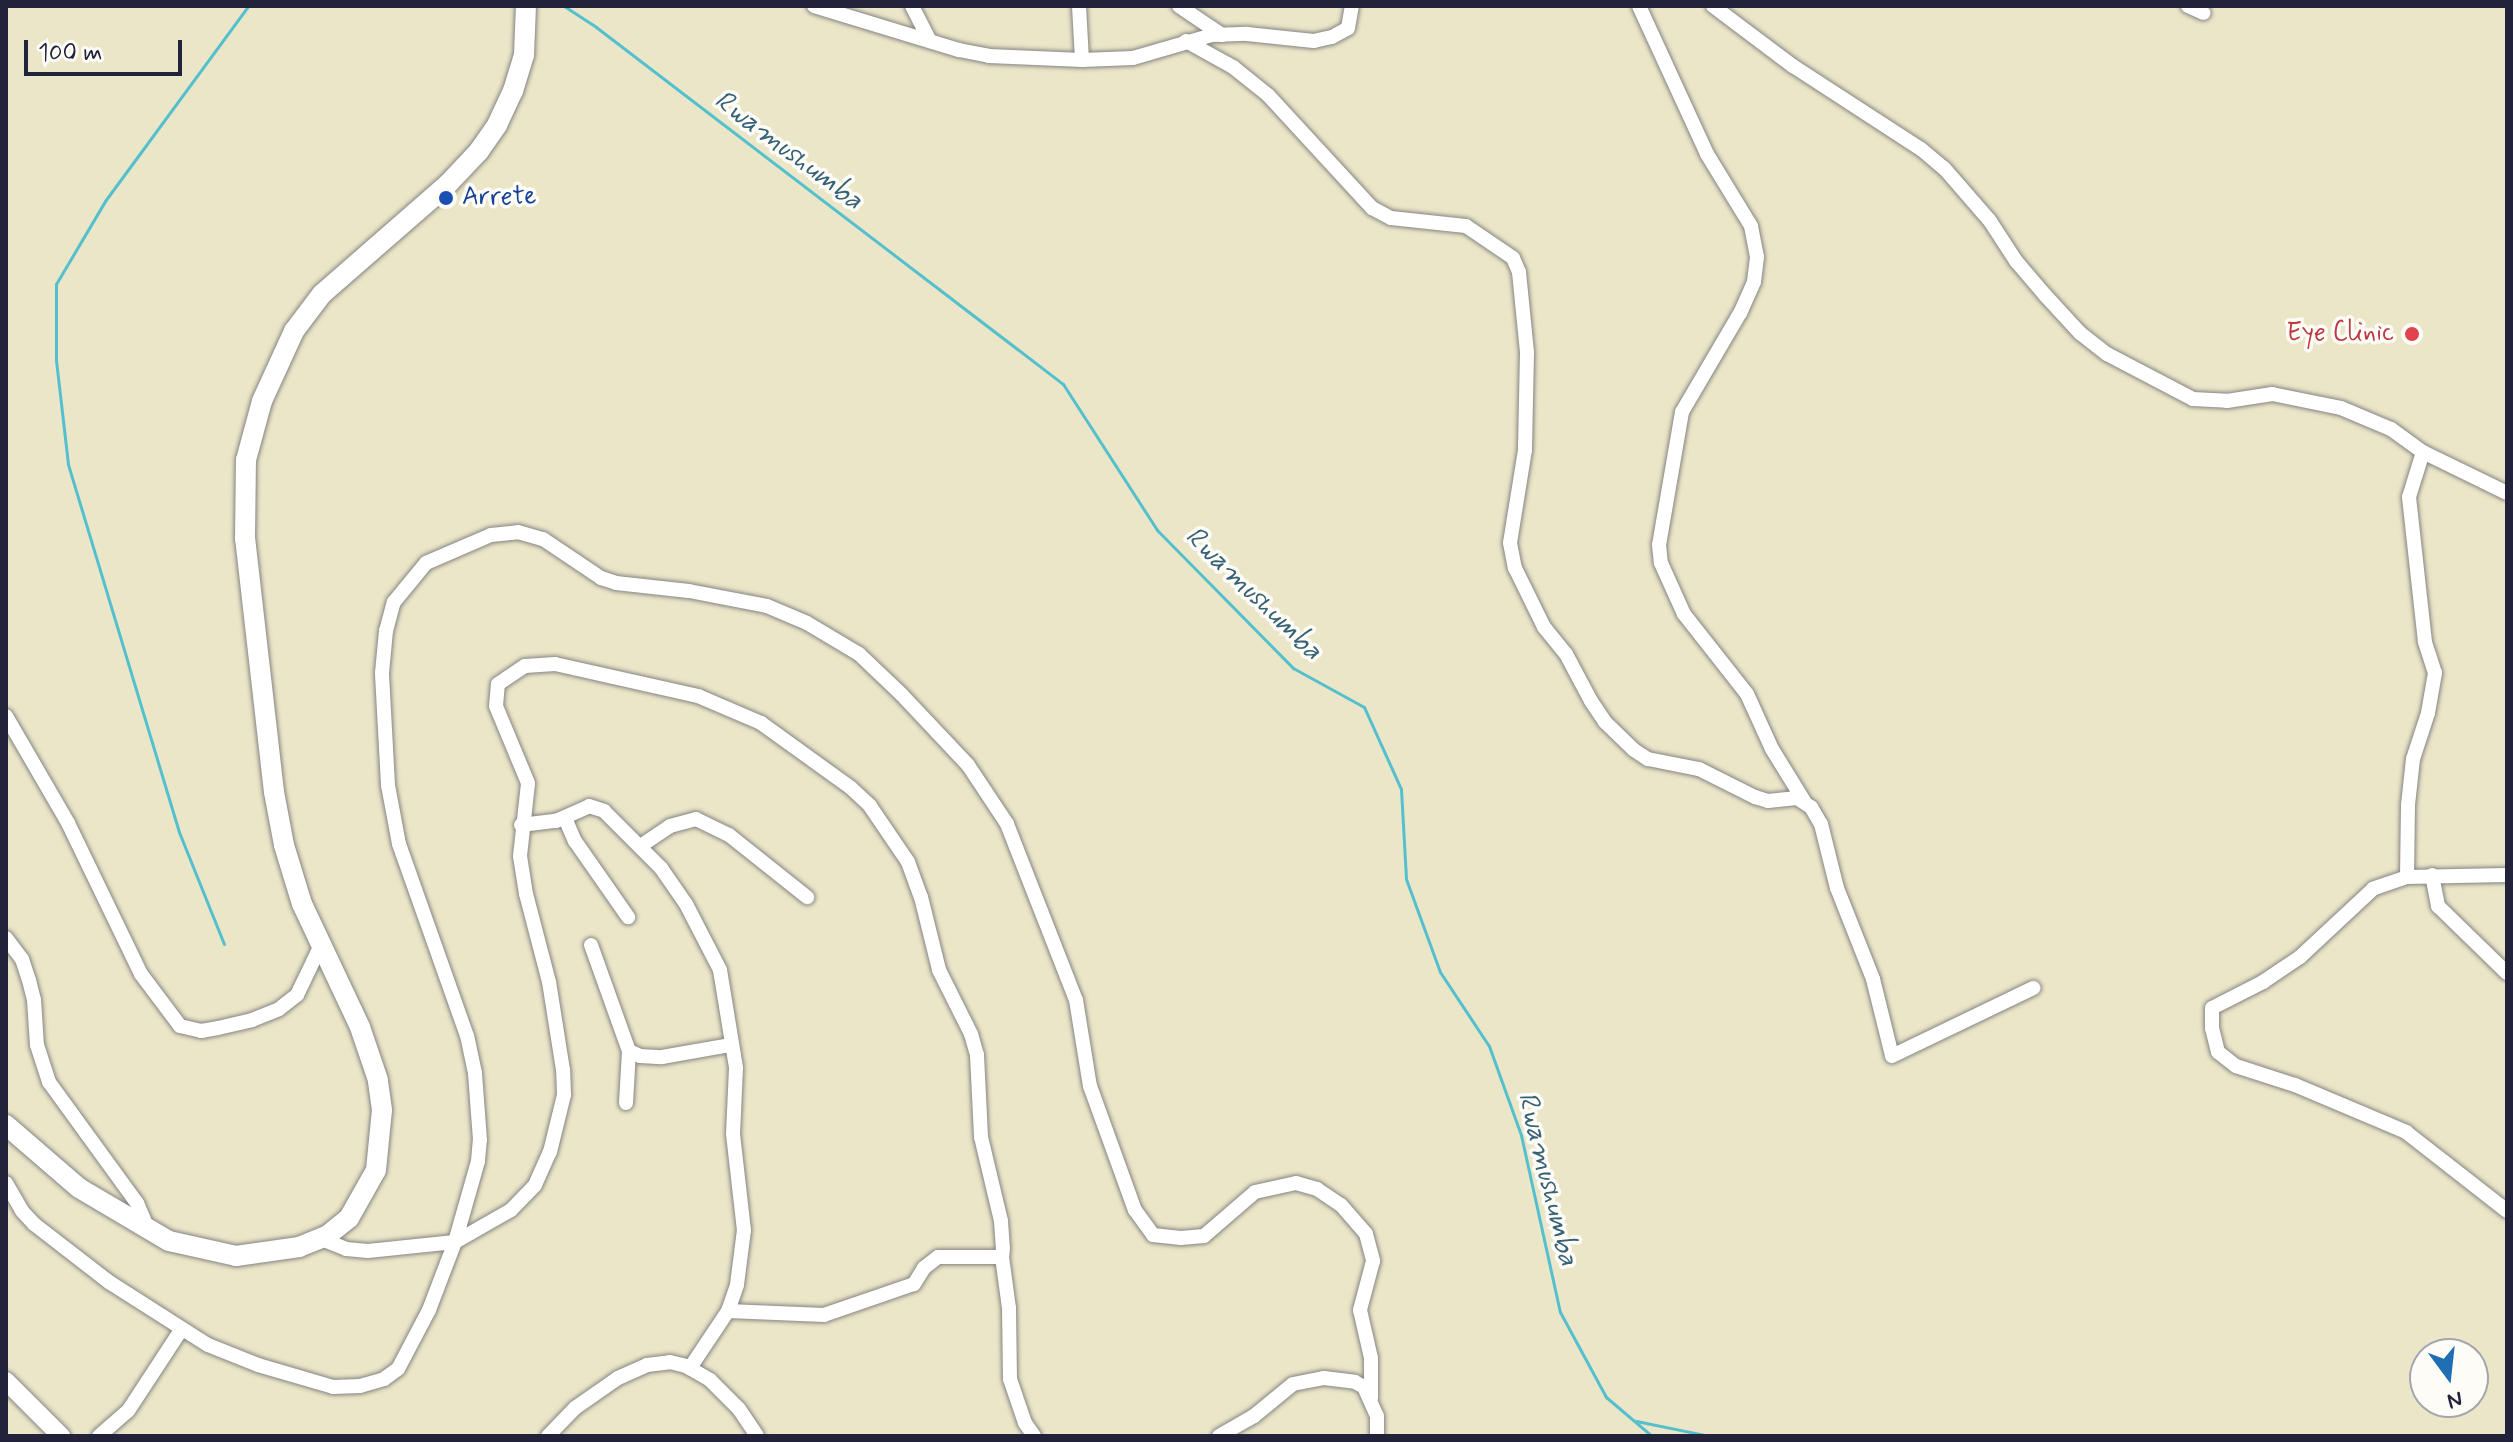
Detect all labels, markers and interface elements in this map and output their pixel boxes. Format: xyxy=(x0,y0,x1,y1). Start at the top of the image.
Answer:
scale bar xyxy=(28,24,186,74)
text: 100 m xyxy=(38,38,102,69)
water label: Rwamushumba xyxy=(707,84,869,218)
place label: Arrete xyxy=(462,182,536,214)
marker: Arrete xyxy=(437,189,455,207)
place label: Eye Clinic xyxy=(2283,318,2394,350)
marker: Eye Clinic xyxy=(2401,323,2423,345)
water label: Rwamushumba xyxy=(1177,520,1329,668)
water label: Rwamushumba xyxy=(1509,1089,1585,1269)
north arrow xyxy=(2409,1338,2489,1418)
text: N xyxy=(2444,1384,2465,1415)

